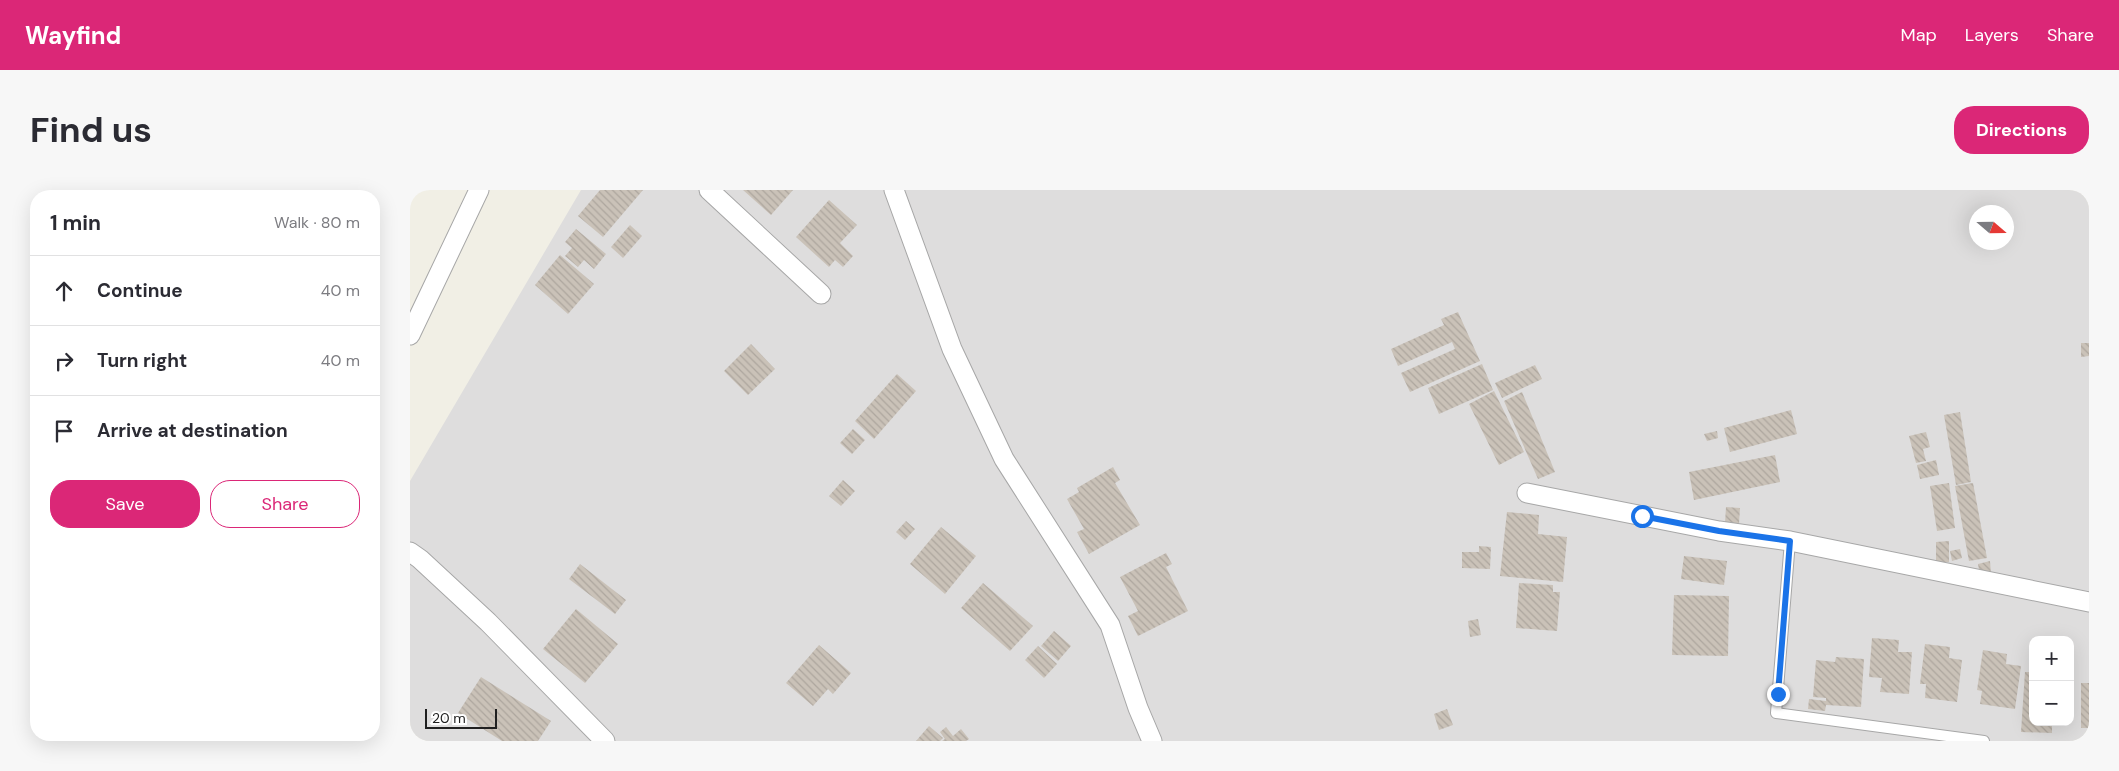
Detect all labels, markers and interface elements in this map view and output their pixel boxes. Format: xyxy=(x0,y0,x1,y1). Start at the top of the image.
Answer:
text: Wayfind xyxy=(25,20,121,51)
text: Map xyxy=(1901,23,1937,47)
text: Layers xyxy=(1965,23,2019,47)
text: Share xyxy=(2047,23,2094,47)
button: Directions xyxy=(1954,106,2089,154)
text: Find us xyxy=(30,107,152,153)
north arrow xyxy=(1969,205,2014,250)
text: 1 min xyxy=(50,209,101,237)
text: Walk · 80 m xyxy=(274,212,360,233)
icon: ahead xyxy=(50,277,78,305)
text: Continue xyxy=(97,278,183,303)
text: 40 m xyxy=(321,280,360,301)
icon: right xyxy=(50,347,78,375)
text: Turn right xyxy=(97,348,187,373)
text: 40 m xyxy=(321,350,360,371)
icon: arrive xyxy=(50,417,78,445)
text: Arrive at destination xyxy=(97,418,288,443)
button: Save xyxy=(50,480,200,528)
button: Share xyxy=(210,480,360,528)
route start xyxy=(1631,505,1654,528)
map controls xyxy=(2029,636,2074,726)
button: + xyxy=(2029,636,2074,681)
button: − xyxy=(2029,681,2074,726)
route end xyxy=(1767,683,1790,706)
scale bar xyxy=(425,706,498,729)
text: 20 m xyxy=(432,709,466,727)

